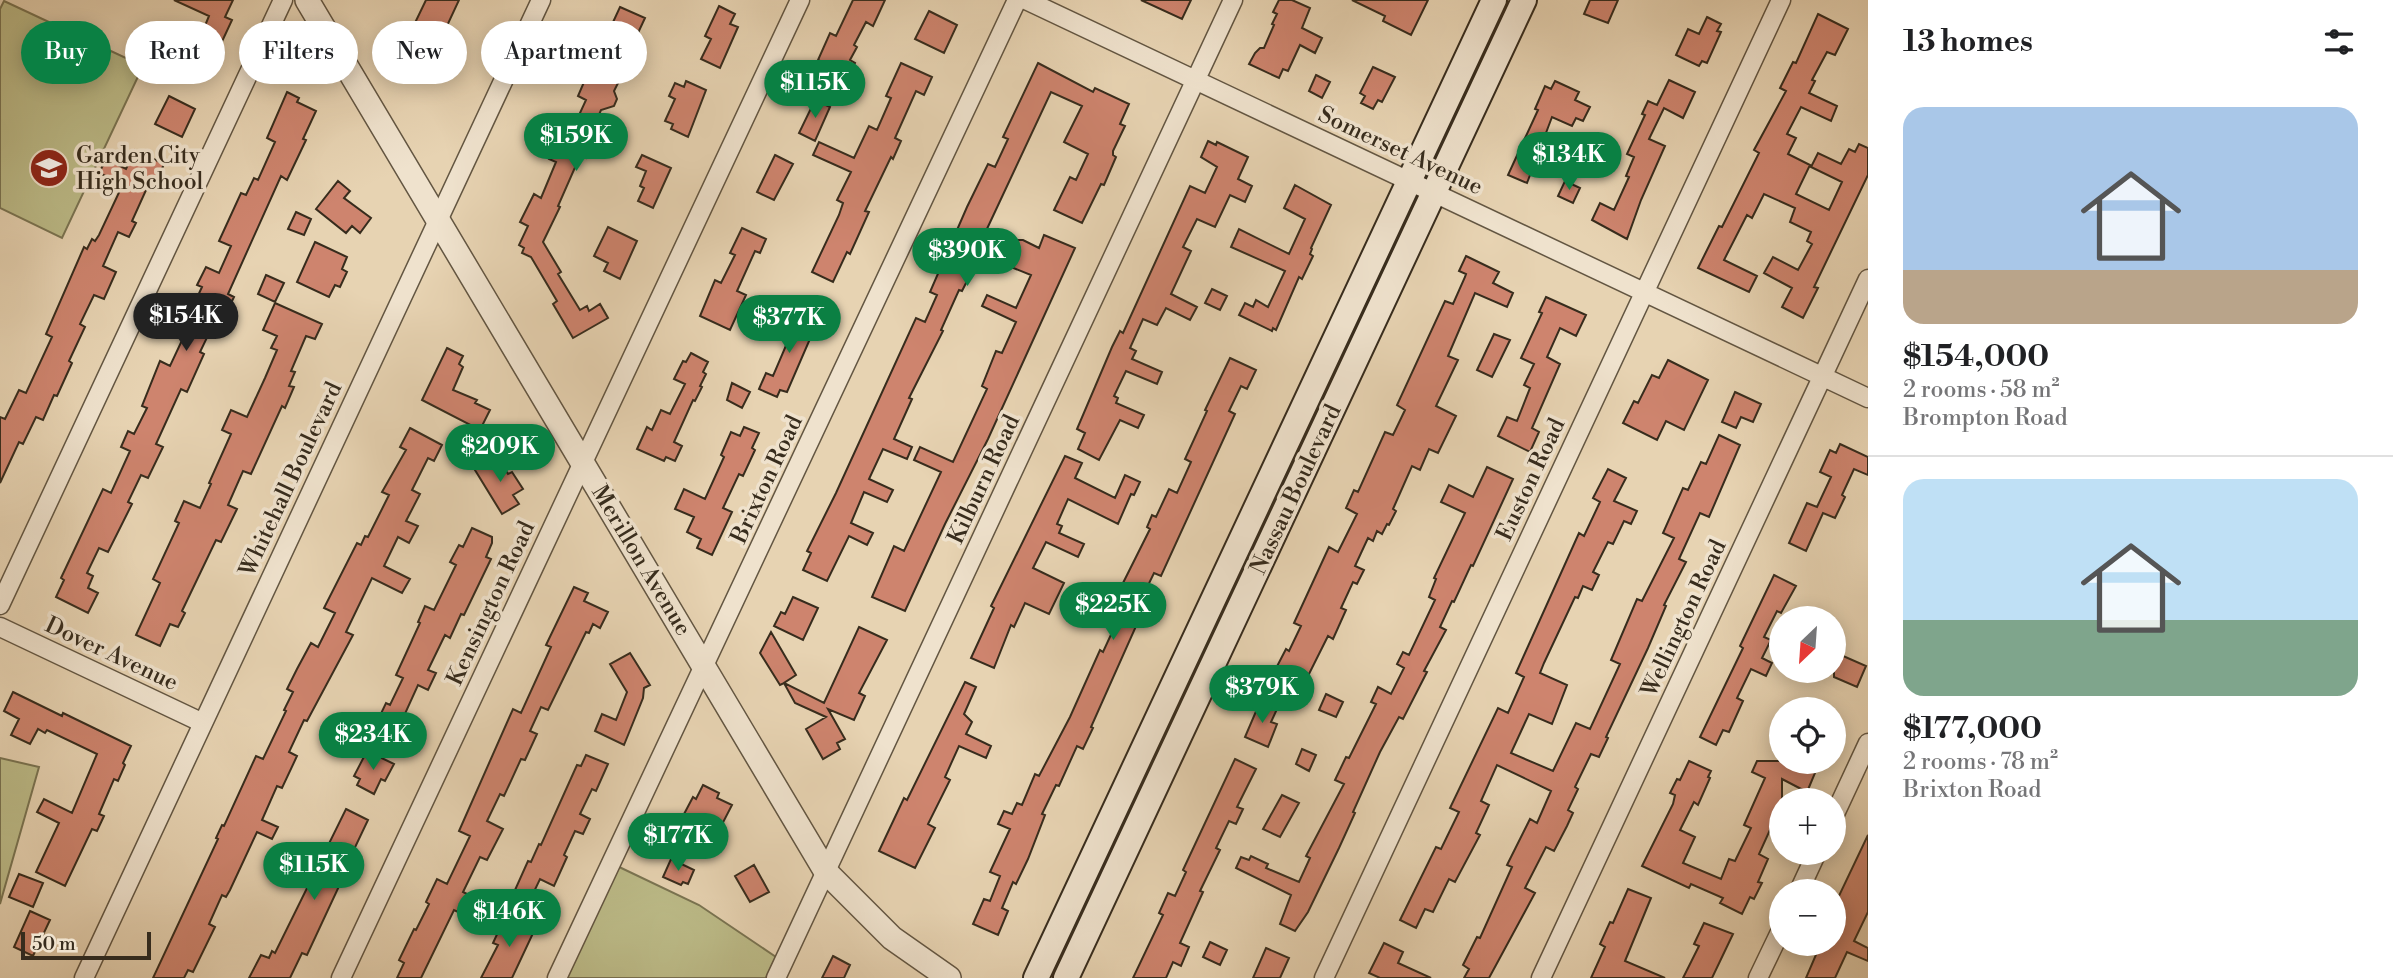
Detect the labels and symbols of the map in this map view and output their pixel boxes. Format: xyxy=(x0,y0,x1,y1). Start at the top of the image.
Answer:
pin: $115K xyxy=(766,60,864,120)
street label: Somerset Avenue xyxy=(1314,101,1487,201)
pin: $159K xyxy=(527,114,625,173)
pin: $134K xyxy=(1520,132,1618,192)
place label: Garden City High School xyxy=(76,142,204,196)
school or university icon: Garden City High School xyxy=(28,147,70,189)
pin: $390K xyxy=(918,229,1016,288)
pin: $154K xyxy=(137,294,235,353)
pin: $377K xyxy=(740,296,838,355)
street label: Whitehall Boulevard xyxy=(233,378,348,582)
street label: Nassau Boulevard xyxy=(1244,400,1348,579)
street label: Kilburn Road xyxy=(942,410,1026,549)
street label: Brixton Road xyxy=(725,411,809,549)
street label: Euston Road xyxy=(1490,414,1571,545)
pin: $209K xyxy=(451,424,549,484)
street label: Merillon Avenue xyxy=(585,480,697,641)
street label: Kensington Road xyxy=(441,517,541,690)
street label: Wellington Road xyxy=(1635,535,1733,702)
pin: $225K xyxy=(1064,582,1162,642)
north arrow xyxy=(1769,606,1846,682)
street label: Dover Avenue xyxy=(41,611,183,697)
pin: $379K xyxy=(1213,666,1311,725)
pin: $234K xyxy=(324,712,422,772)
pin: $177K xyxy=(629,814,727,873)
pin: $115K xyxy=(265,842,363,902)
pin: $146K xyxy=(460,890,558,949)
scale bar xyxy=(21,929,150,961)

